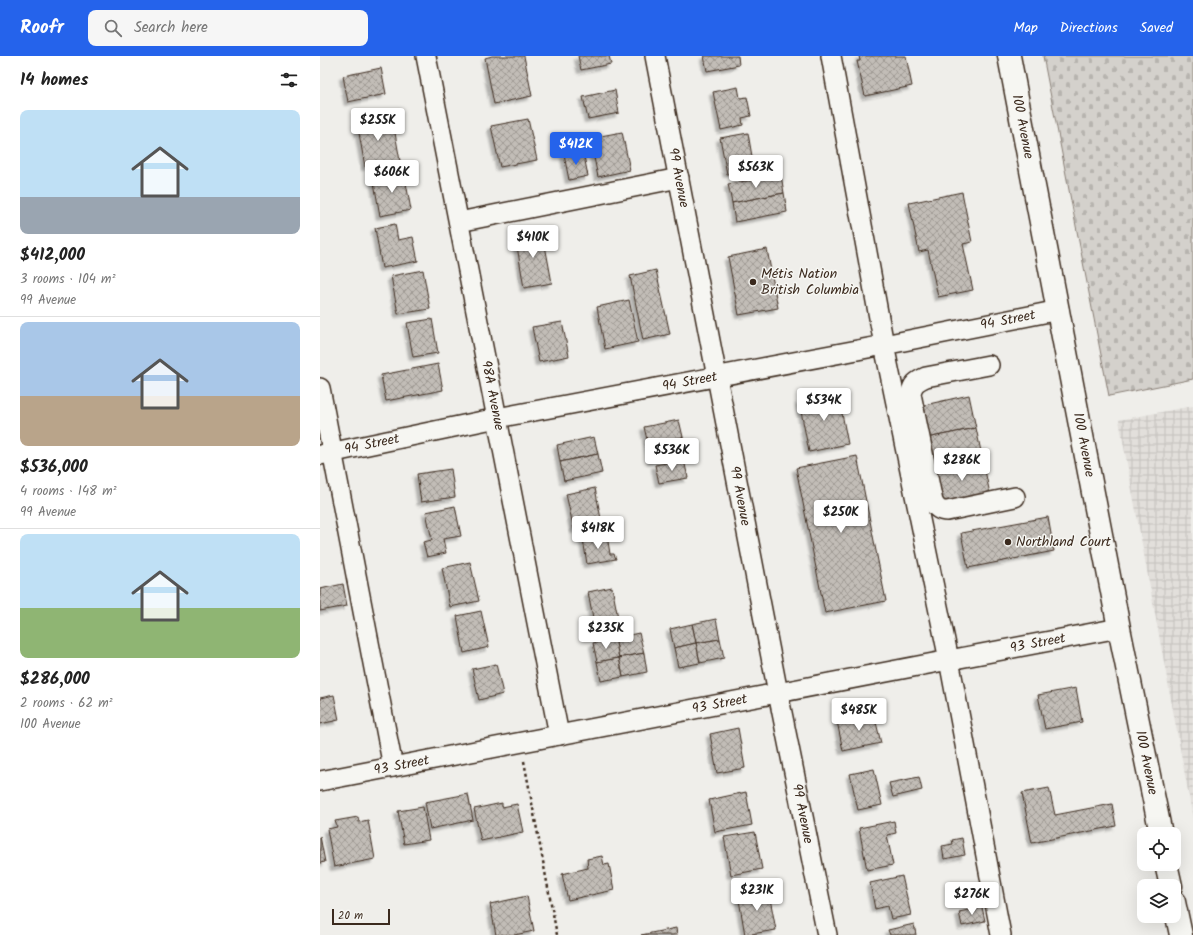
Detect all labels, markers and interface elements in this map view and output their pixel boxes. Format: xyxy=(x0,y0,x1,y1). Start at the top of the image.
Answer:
search box xyxy=(88,10,368,46)
text: Roofr xyxy=(20,13,64,43)
text: Search here xyxy=(134,16,208,40)
icon: search xyxy=(102,17,124,39)
text: Map xyxy=(1013,17,1038,39)
text: Directions xyxy=(1060,17,1118,39)
text: Saved xyxy=(1140,17,1173,39)
text: 14 homes xyxy=(20,67,88,94)
icon: filters xyxy=(278,69,300,91)
street label: 100 Avenue xyxy=(1006,93,1040,162)
pin: $255K xyxy=(350,108,406,142)
text: $255K xyxy=(360,110,396,131)
pin: $412K xyxy=(548,132,604,166)
text: $412K xyxy=(559,134,593,155)
icon: home xyxy=(124,136,196,208)
street label: 99 Avenue xyxy=(662,146,695,210)
pin: $563K xyxy=(728,155,784,189)
text: $563K xyxy=(738,157,774,178)
pin: $606K xyxy=(364,160,420,194)
text: $606K xyxy=(374,162,410,183)
pin: $410K xyxy=(505,225,561,259)
text: $410K xyxy=(516,227,550,248)
text: $412,000 xyxy=(20,242,85,269)
place label: Métis Nation British Columbia xyxy=(761,263,859,301)
text: 3 rooms · 104 m² xyxy=(20,269,115,290)
marker: Métis Nation British Columbia xyxy=(748,277,758,287)
text: 99 Avenue xyxy=(20,290,76,311)
street label: 94 Street xyxy=(978,304,1038,336)
icon: home xyxy=(124,348,196,420)
street label: 98A Avenue xyxy=(475,359,510,433)
street label: 94 Street xyxy=(660,366,720,398)
pin: $534K xyxy=(796,388,852,422)
text: $534K xyxy=(806,390,842,411)
street label: 100 Avenue xyxy=(1067,411,1101,480)
street label: 94 Street xyxy=(342,428,402,461)
pin: $536K xyxy=(644,438,700,472)
text: $536K xyxy=(654,440,690,461)
pin: $286K xyxy=(934,448,990,482)
text: $286K xyxy=(943,450,981,471)
text: $536,000 xyxy=(20,454,88,481)
street label: 99 Avenue xyxy=(723,464,757,528)
text: 4 rooms · 148 m² xyxy=(20,481,117,502)
pin: $250K xyxy=(813,500,869,534)
text: 99 Avenue xyxy=(20,502,76,523)
text: $250K xyxy=(823,502,859,523)
pin: $418K xyxy=(570,516,626,550)
text: $418K xyxy=(581,518,615,539)
place label: Northland Court xyxy=(1016,531,1112,553)
marker: Northland Court xyxy=(1003,537,1013,547)
icon: home xyxy=(124,560,196,632)
pin: $235K xyxy=(578,616,634,650)
text: $235K xyxy=(588,618,624,639)
street label: 93 Street xyxy=(1008,627,1068,659)
text: $286,000 xyxy=(20,666,90,693)
street label: 93 Street xyxy=(690,688,750,720)
text: 2 rooms · 62 m² xyxy=(20,693,113,714)
pin: $485K xyxy=(831,698,887,732)
text: $485K xyxy=(841,700,877,721)
text: 100 Avenue xyxy=(20,714,81,735)
street label: 100 Avenue xyxy=(1129,729,1164,798)
street label: 93 Street xyxy=(372,749,432,781)
street label: 99 Avenue xyxy=(786,782,819,846)
map controls xyxy=(1137,827,1181,923)
button: locate xyxy=(1137,827,1181,871)
pin: $231K xyxy=(729,878,785,912)
button: layers xyxy=(1137,879,1181,923)
text: $231K xyxy=(740,880,774,901)
pin: $276K xyxy=(944,882,1000,916)
text: $276K xyxy=(954,884,990,905)
scale bar xyxy=(332,907,390,926)
text: 20 m xyxy=(338,907,363,925)

